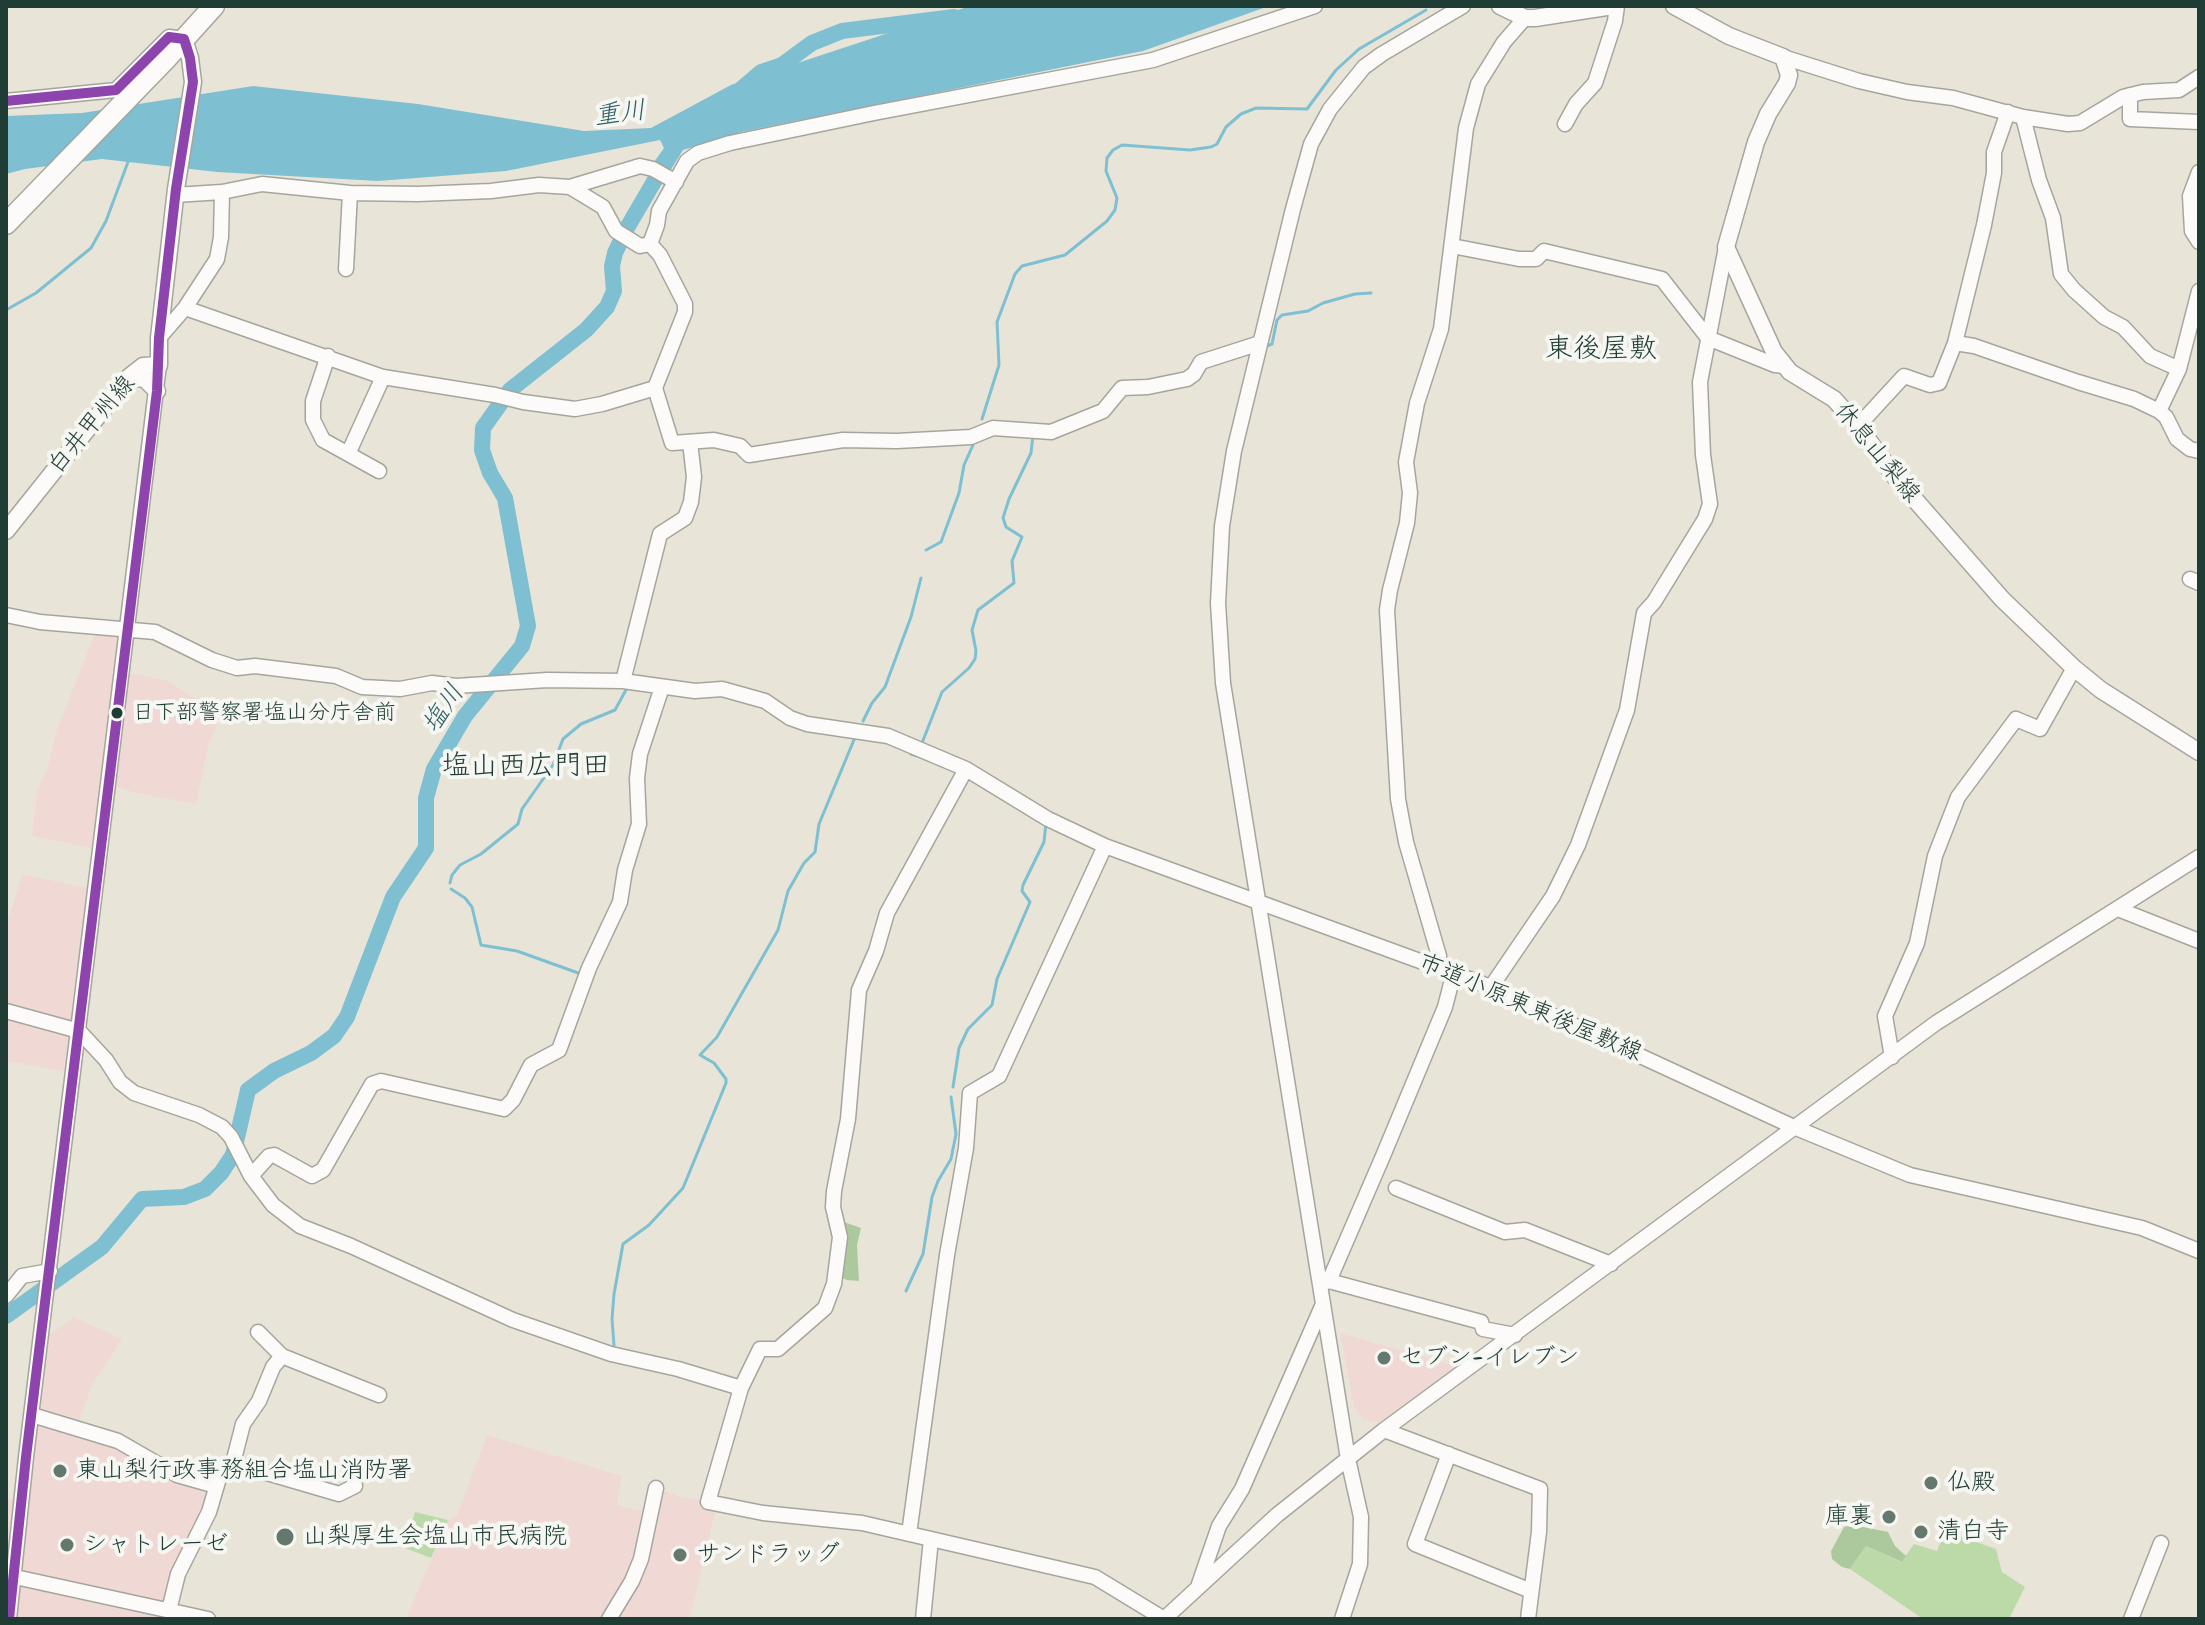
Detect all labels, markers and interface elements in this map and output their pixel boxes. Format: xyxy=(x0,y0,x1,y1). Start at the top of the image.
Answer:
water label: 重川 xyxy=(592,95,648,133)
district label: 東後屋敷 xyxy=(1545,333,1657,367)
street label: 白井甲州線 xyxy=(42,370,142,480)
street label: 休息山梨線 xyxy=(1828,397,1926,509)
water label: 塩川 xyxy=(417,679,471,739)
place label: 日下部警察署塩山分庁舎前 xyxy=(132,700,396,726)
marker: 日下部警察署塩山分庁舎前 xyxy=(109,705,125,721)
district label: 塩山西広門田 xyxy=(442,750,610,784)
street label: 市道小原東東後屋敷線 xyxy=(1414,948,1646,1068)
place label: セブン-イレブン xyxy=(1400,1344,1580,1372)
marker: セブン-イレブン xyxy=(1375,1349,1393,1367)
place label: 東山梨行政事務組合塩山消防署 xyxy=(76,1457,412,1485)
marker: 東山梨行政事務組合塩山消防署 xyxy=(51,1462,69,1480)
place label: 仏殿 xyxy=(1947,1469,1995,1497)
marker: 仏殿 xyxy=(1922,1474,1940,1492)
place label: 庫裏 xyxy=(1825,1503,1873,1531)
marker: 庫裏 xyxy=(1880,1508,1898,1526)
place label: 清白寺 xyxy=(1937,1518,2009,1546)
place label: 山梨厚生会塩山市民病院 xyxy=(303,1523,567,1551)
marker: 清白寺 xyxy=(1912,1523,1930,1541)
marker: 山梨厚生会塩山市民病院 xyxy=(274,1526,296,1548)
place label: シャトレーゼ xyxy=(83,1531,228,1559)
marker: シャトレーゼ xyxy=(58,1536,76,1554)
place label: サンドラッグ xyxy=(696,1541,840,1569)
marker: サンドラッグ xyxy=(671,1546,689,1564)

